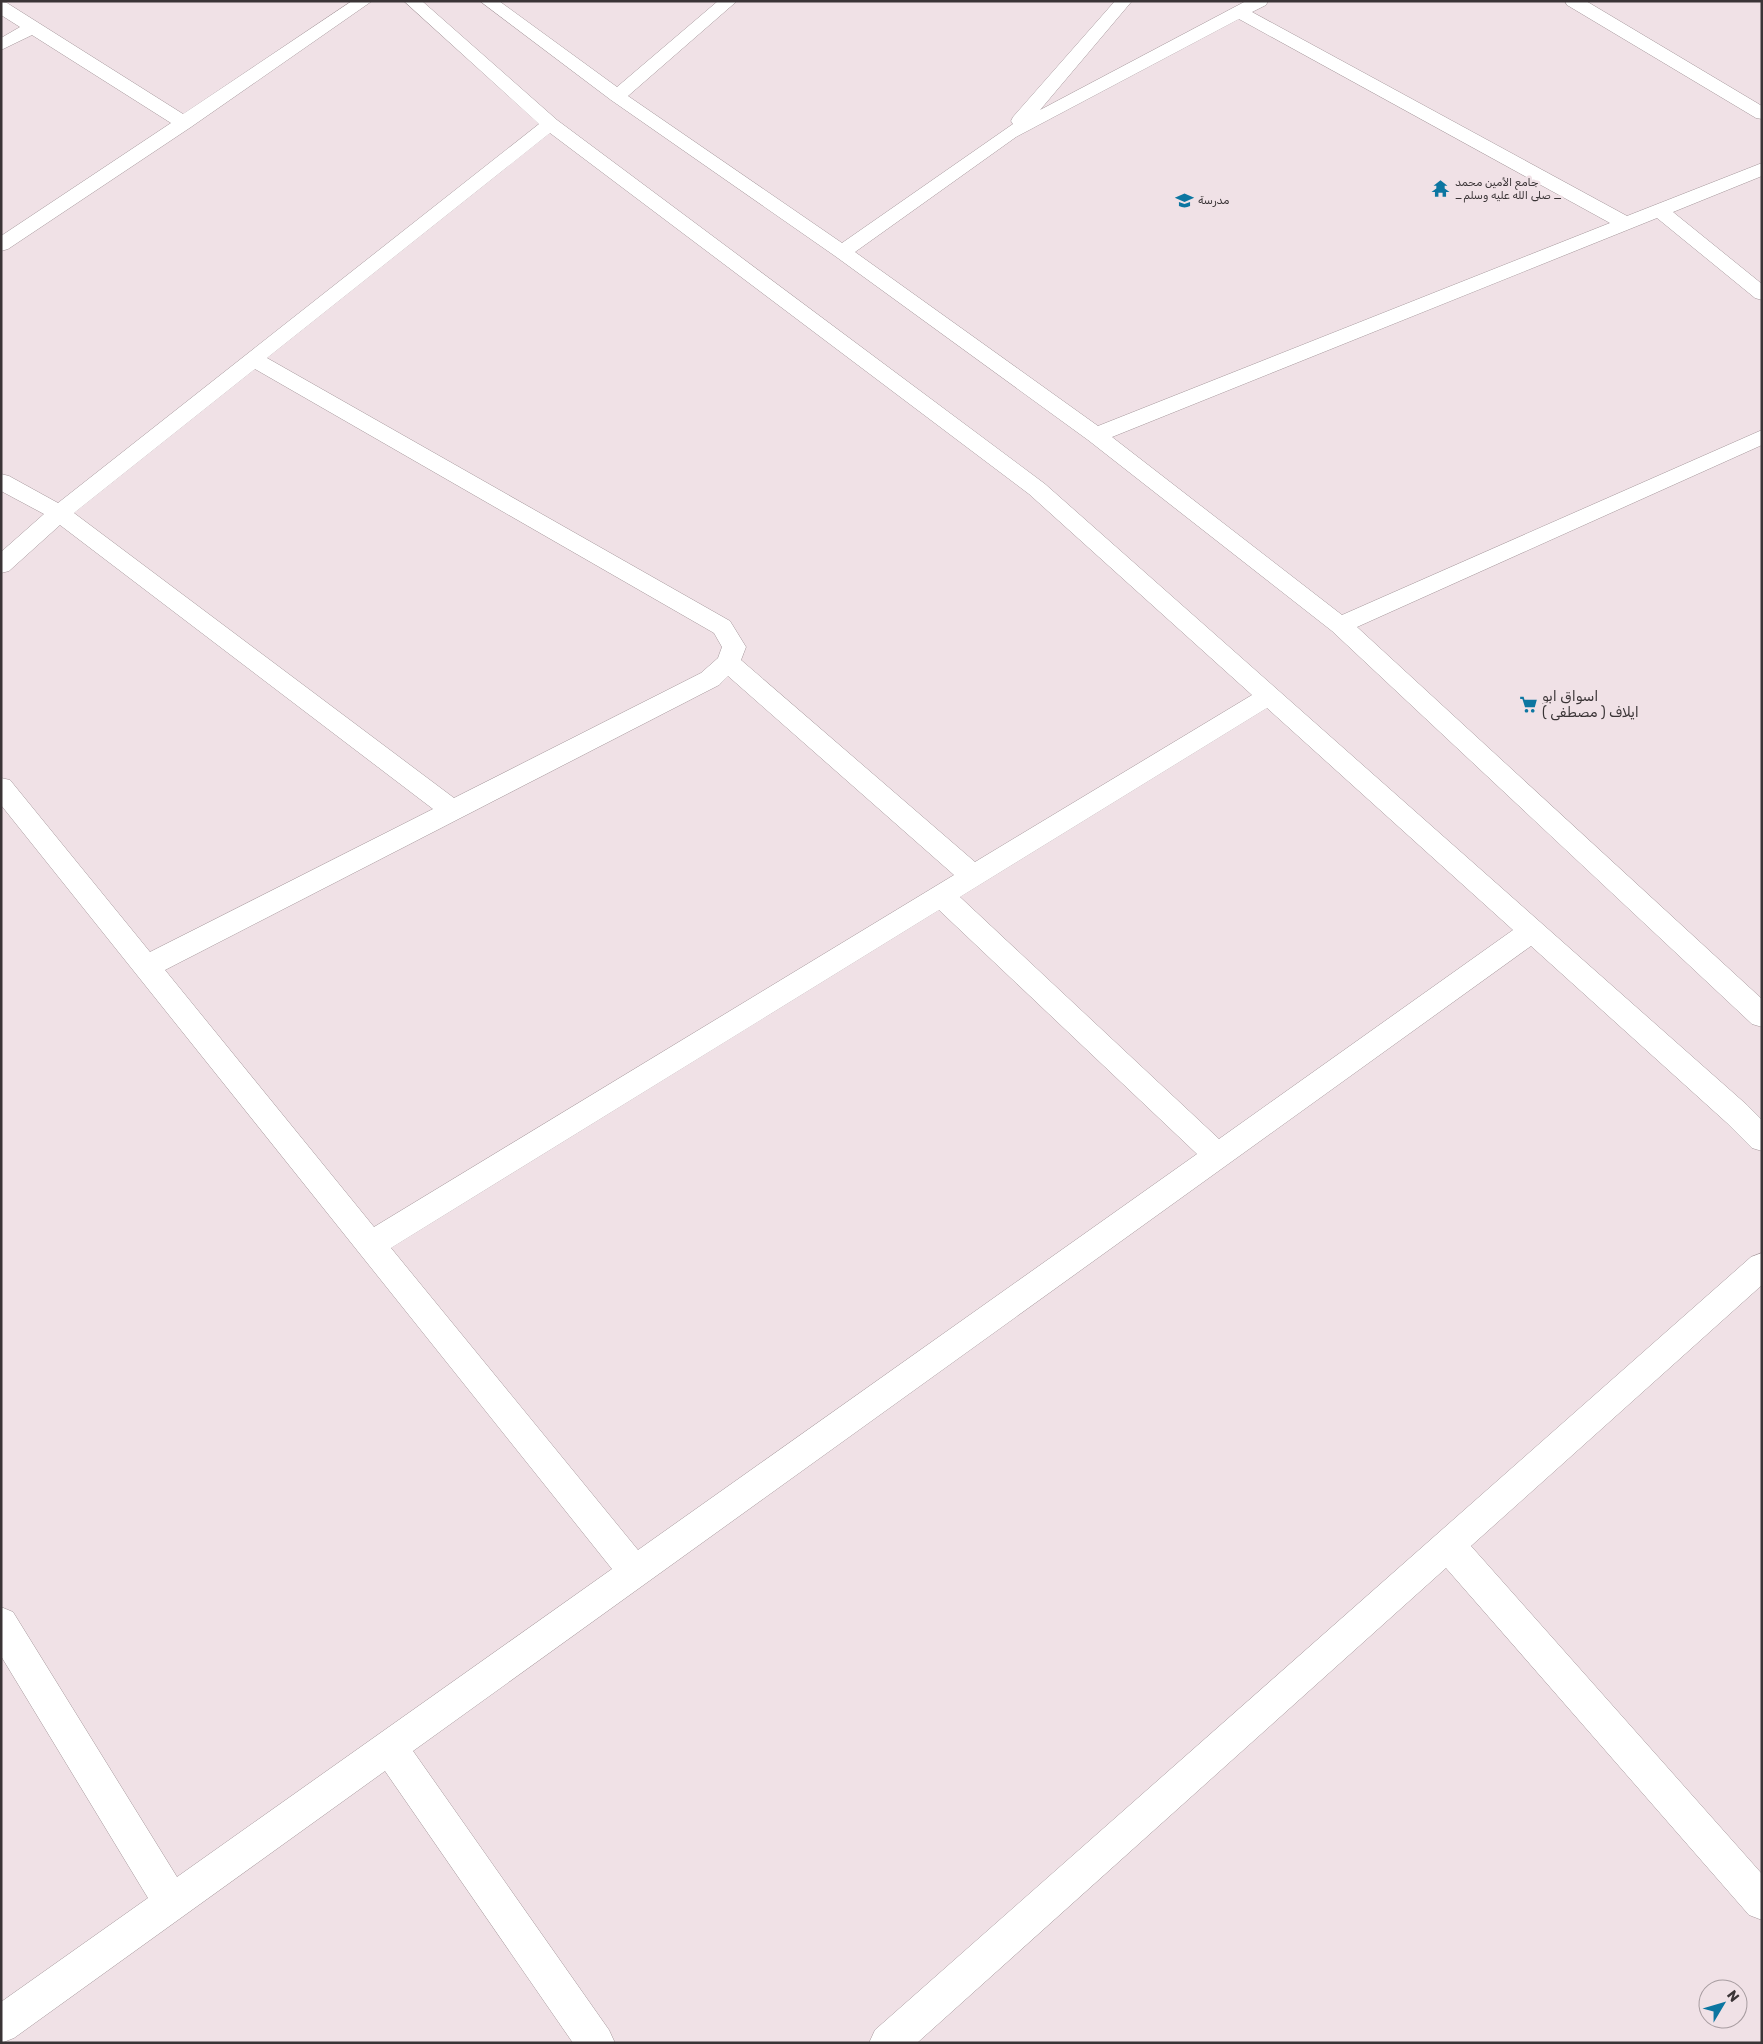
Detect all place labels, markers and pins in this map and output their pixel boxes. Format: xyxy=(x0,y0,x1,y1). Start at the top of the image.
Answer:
place label: جامع الأمين محمد _صلى الله عليه وسلم _ xyxy=(1455,176,1562,203)
temple icon: جامع الأمين محمد _صلى الله عليه وسلم _ xyxy=(1431,178,1451,198)
school or university icon: مدرسة xyxy=(1174,190,1194,210)
place label: مدرسة xyxy=(1198,194,1229,207)
place label: اسواق ابو ايلاف ( مصطفى ) xyxy=(1542,688,1639,721)
supermarket icon: اسواق ابو ايلاف ( مصطفى ) xyxy=(1518,694,1538,714)

